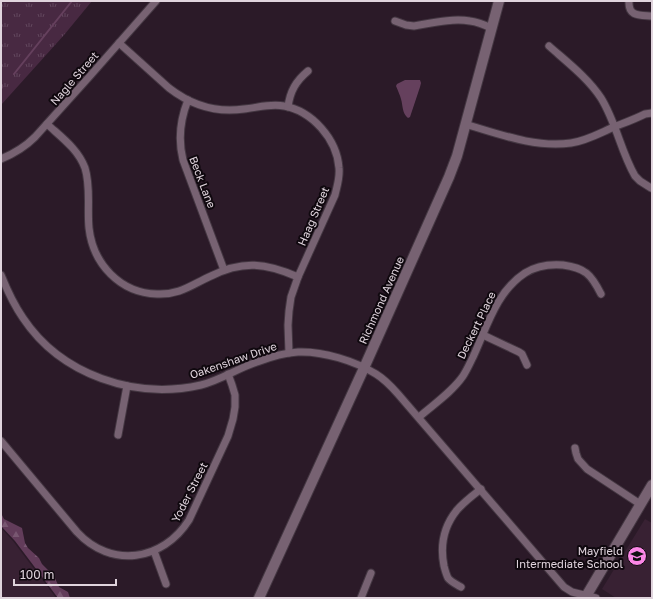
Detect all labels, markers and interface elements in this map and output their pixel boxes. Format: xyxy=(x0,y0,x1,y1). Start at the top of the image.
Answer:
street label: Nagle Street xyxy=(47,49,101,107)
street label: Beck Lane xyxy=(187,154,219,210)
street label: Haag Street xyxy=(295,185,331,247)
street label: Richmond Avenue xyxy=(356,254,406,346)
street label: Deckert Place xyxy=(454,289,498,361)
street label: Oakenshaw Drive xyxy=(188,339,278,381)
street label: Yoder Street xyxy=(168,460,210,524)
place label: Mayfield Intermediate School xyxy=(516,544,623,570)
school or university icon: Mayfield Intermediate School xyxy=(626,545,648,567)
scale bar xyxy=(14,561,116,587)
text: 100 m xyxy=(20,567,54,582)

